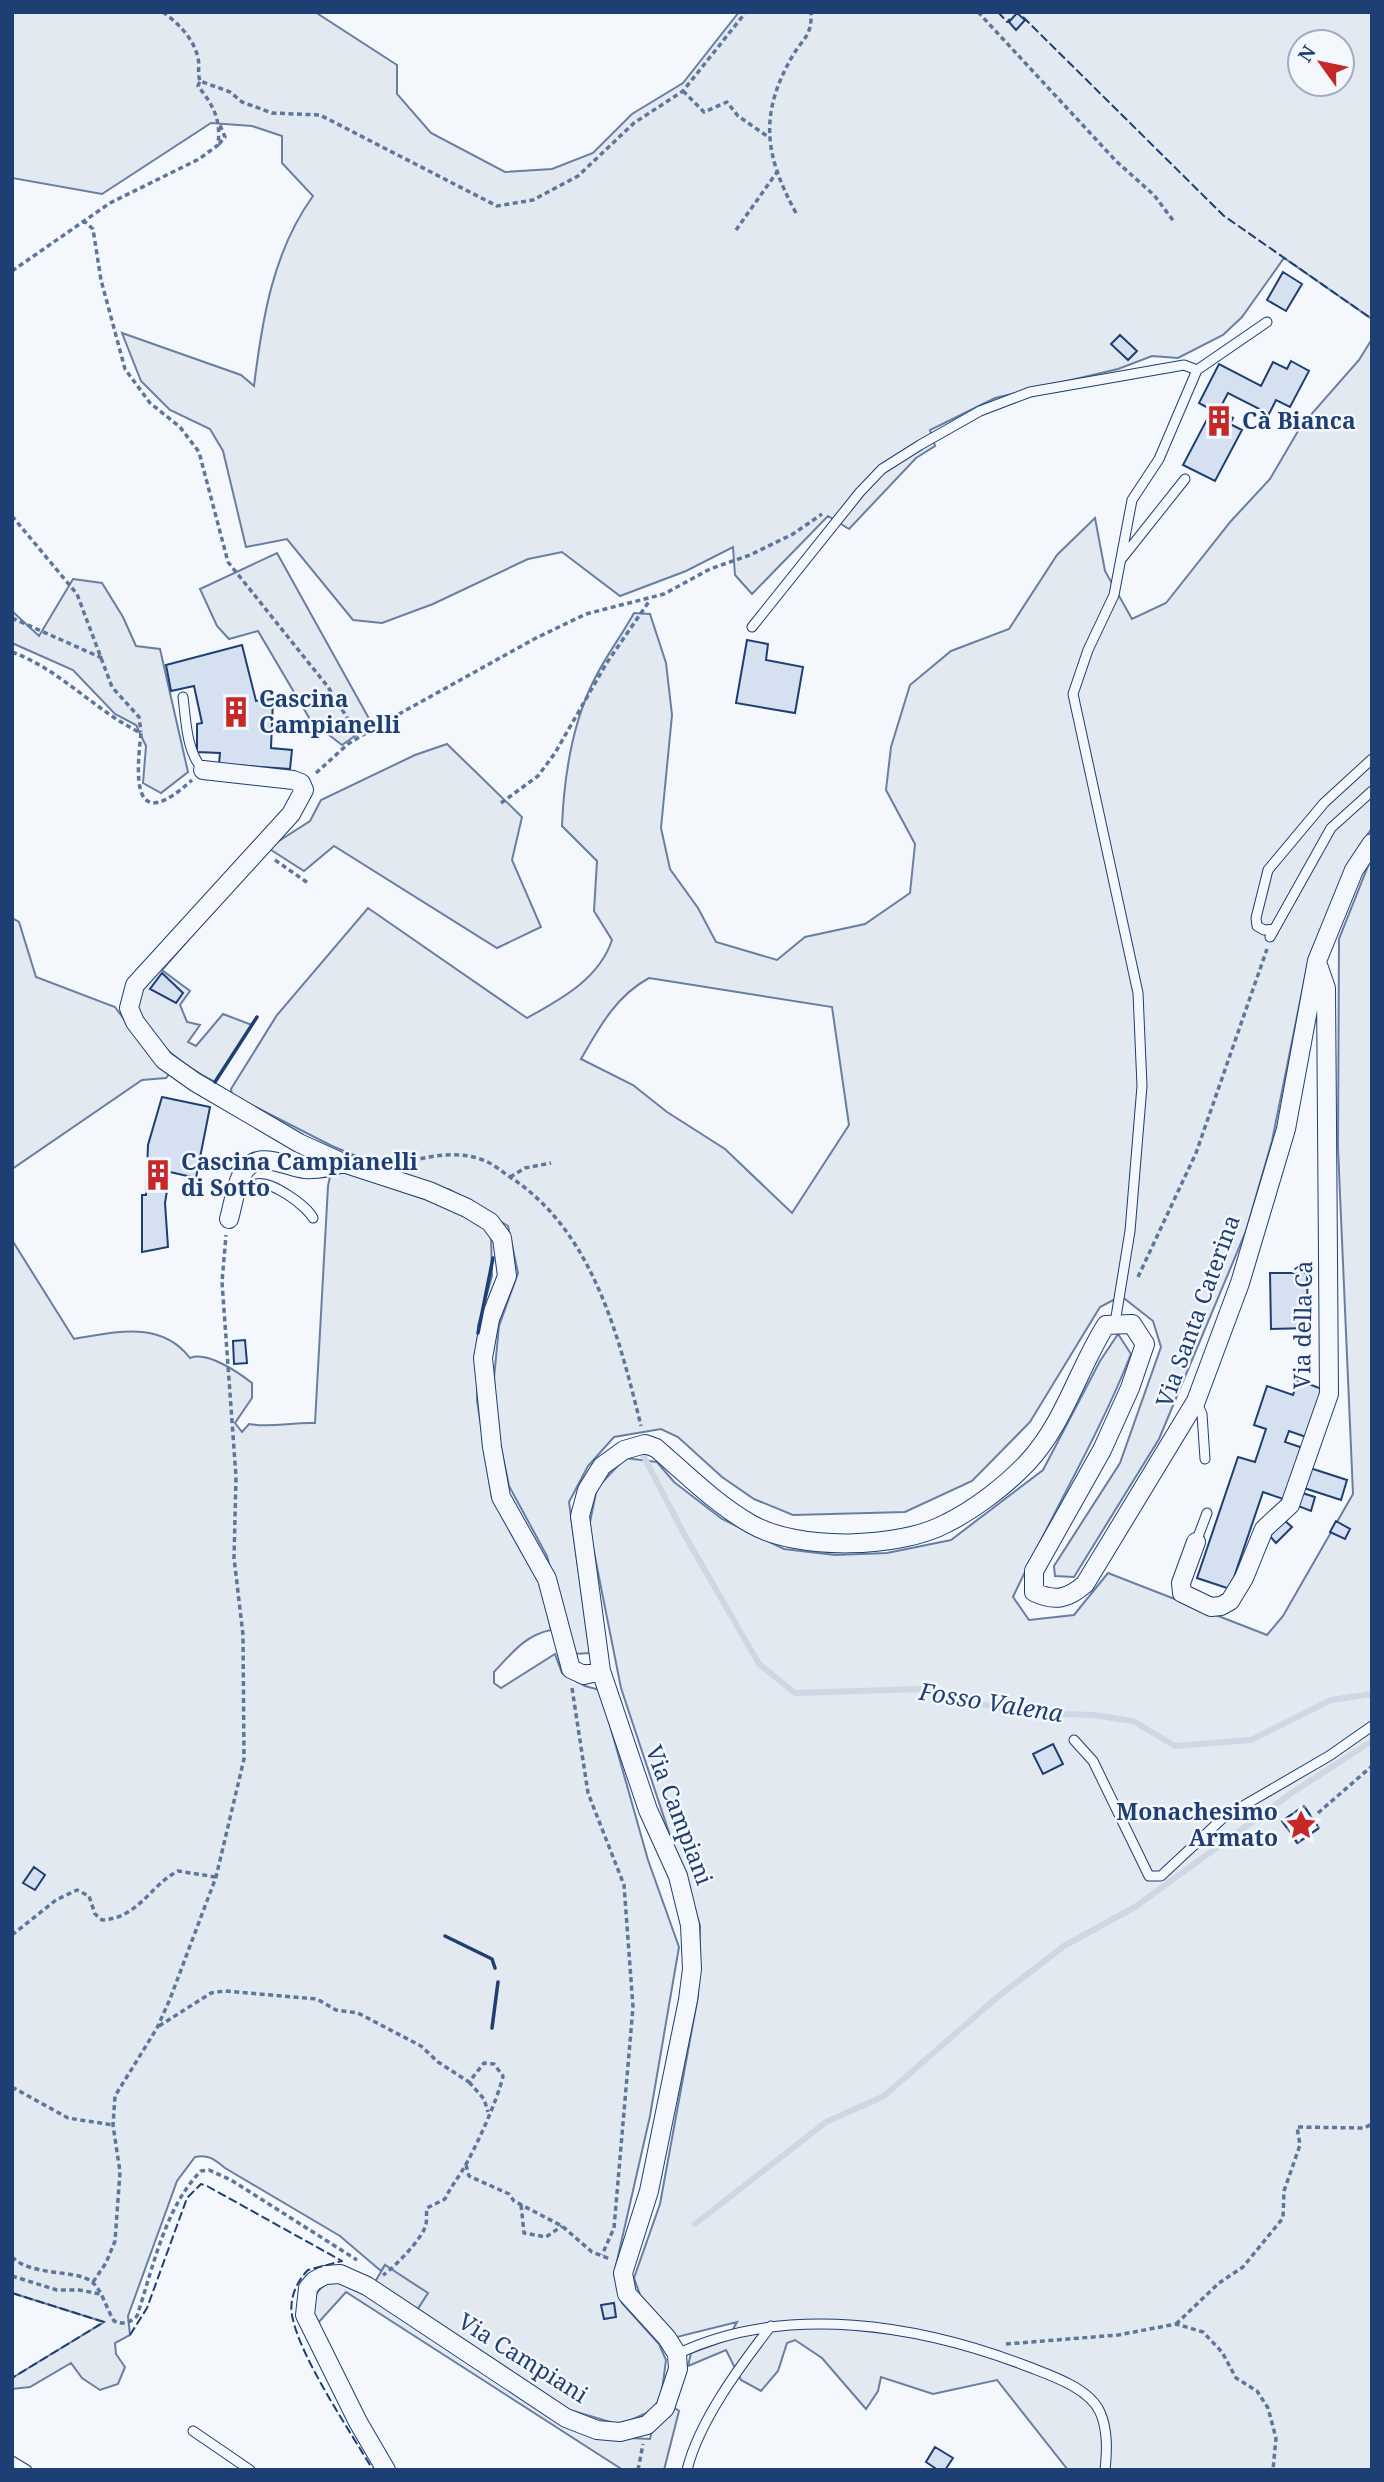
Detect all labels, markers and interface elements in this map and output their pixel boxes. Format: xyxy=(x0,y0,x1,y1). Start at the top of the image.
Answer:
north arrow xyxy=(1286,28,1356,98)
text: N xyxy=(1292,40,1322,67)
building icon: Cà Bianca xyxy=(1202,404,1236,438)
place label: Cà Bianca xyxy=(1242,404,1356,436)
place label: Cascina Campianelli xyxy=(259,682,400,740)
building icon: Cascina Campianelli xyxy=(219,695,253,729)
place label: Cascina Campianelli di Sotto xyxy=(181,1145,418,1203)
building icon: Cascina Campianelli di Sotto xyxy=(141,1158,175,1192)
street label: Via Santa Caterina xyxy=(1147,1210,1247,1411)
street label: Via della Cà xyxy=(1285,1260,1319,1390)
water label: Fosso Valena xyxy=(916,1674,1066,1729)
street label: Via Campiani xyxy=(639,1740,721,1890)
place label: Monachesimo Armato xyxy=(1116,1795,1278,1853)
place icon: Monachesimo Armato xyxy=(1284,1808,1318,1842)
street label: Via Campiani xyxy=(453,2305,595,2410)

